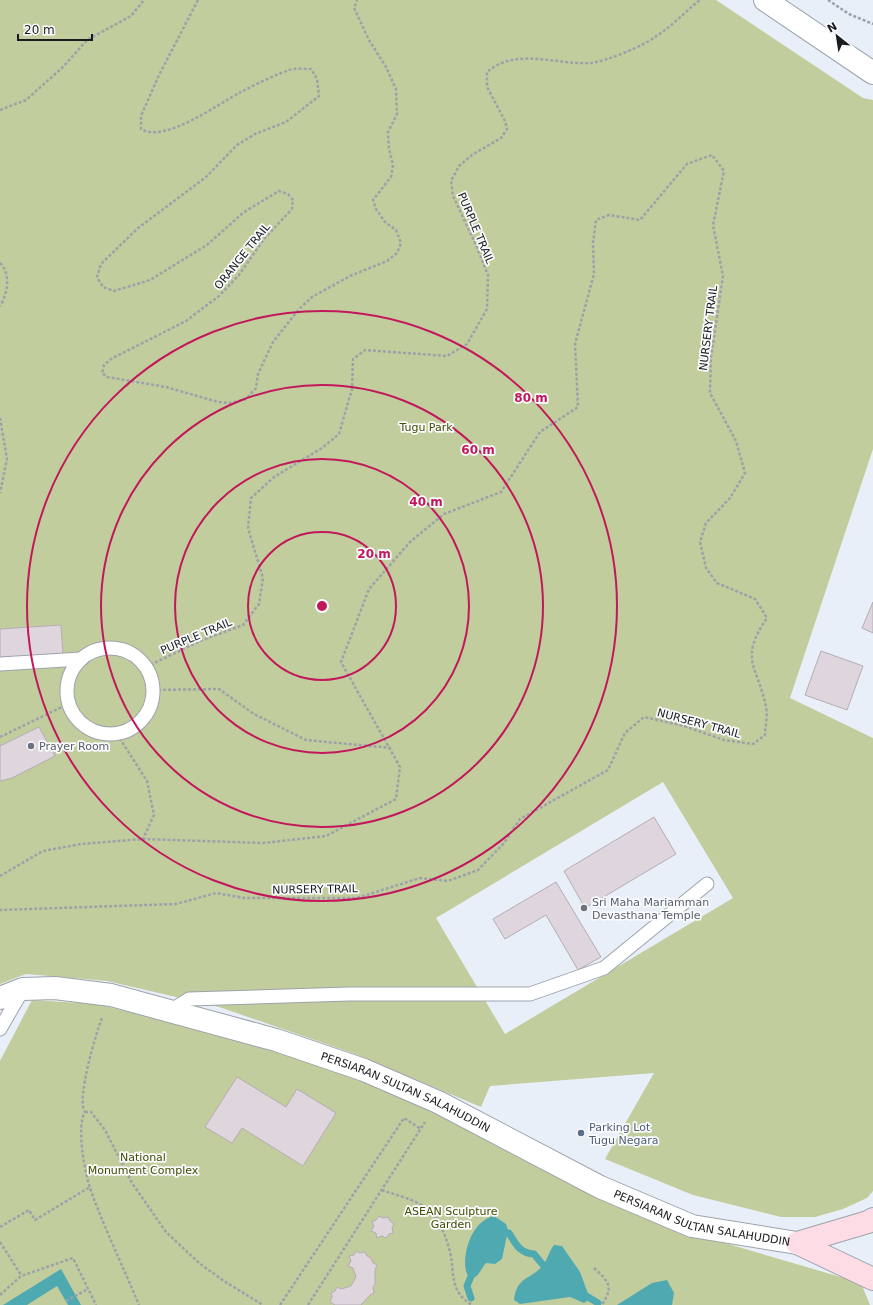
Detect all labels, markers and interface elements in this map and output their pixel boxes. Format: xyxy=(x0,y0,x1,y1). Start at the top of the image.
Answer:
scale bar xyxy=(18,16,92,42)
north arrow xyxy=(817,16,857,56)
text: N xyxy=(825,20,839,36)
text: 20 m xyxy=(24,23,55,37)
street label: PURPLE TRAIL xyxy=(455,191,497,267)
street label: ORANGE TRAIL xyxy=(212,220,274,292)
street label: NURSERY TRAIL xyxy=(697,284,720,371)
text: 80 m xyxy=(514,391,548,405)
park label: Tugu Park xyxy=(398,421,453,434)
text: 60 m xyxy=(461,443,495,457)
text: 40 m xyxy=(409,495,443,509)
text: 20 m xyxy=(357,547,391,561)
centre of rings xyxy=(315,599,329,613)
street label: PURPLE TRAIL xyxy=(159,615,235,657)
street label: NURSERY TRAIL xyxy=(656,706,743,741)
place label: Prayer Room xyxy=(39,740,109,753)
marker: Prayer Room xyxy=(26,741,36,751)
street label: NURSERY TRAIL xyxy=(272,882,359,897)
place label: Sri Maha Mariamman Devasthana Temple xyxy=(592,896,709,922)
marker: Sri Maha Mariamman Devasthana Temple xyxy=(579,903,589,913)
street label: PERSIARAN SULTAN SALAHUDDIN xyxy=(319,1050,492,1135)
place label: Parking Lot Tugu Negara xyxy=(588,1121,658,1147)
marker: Parking Lot Tugu Negara xyxy=(576,1128,586,1138)
park label: National Monument Complex xyxy=(88,1151,199,1177)
street label: PERSIARAN SULTAN SALAHUDDIN xyxy=(611,1187,791,1249)
park label: ASEAN Sculpture Garden xyxy=(404,1205,498,1231)

